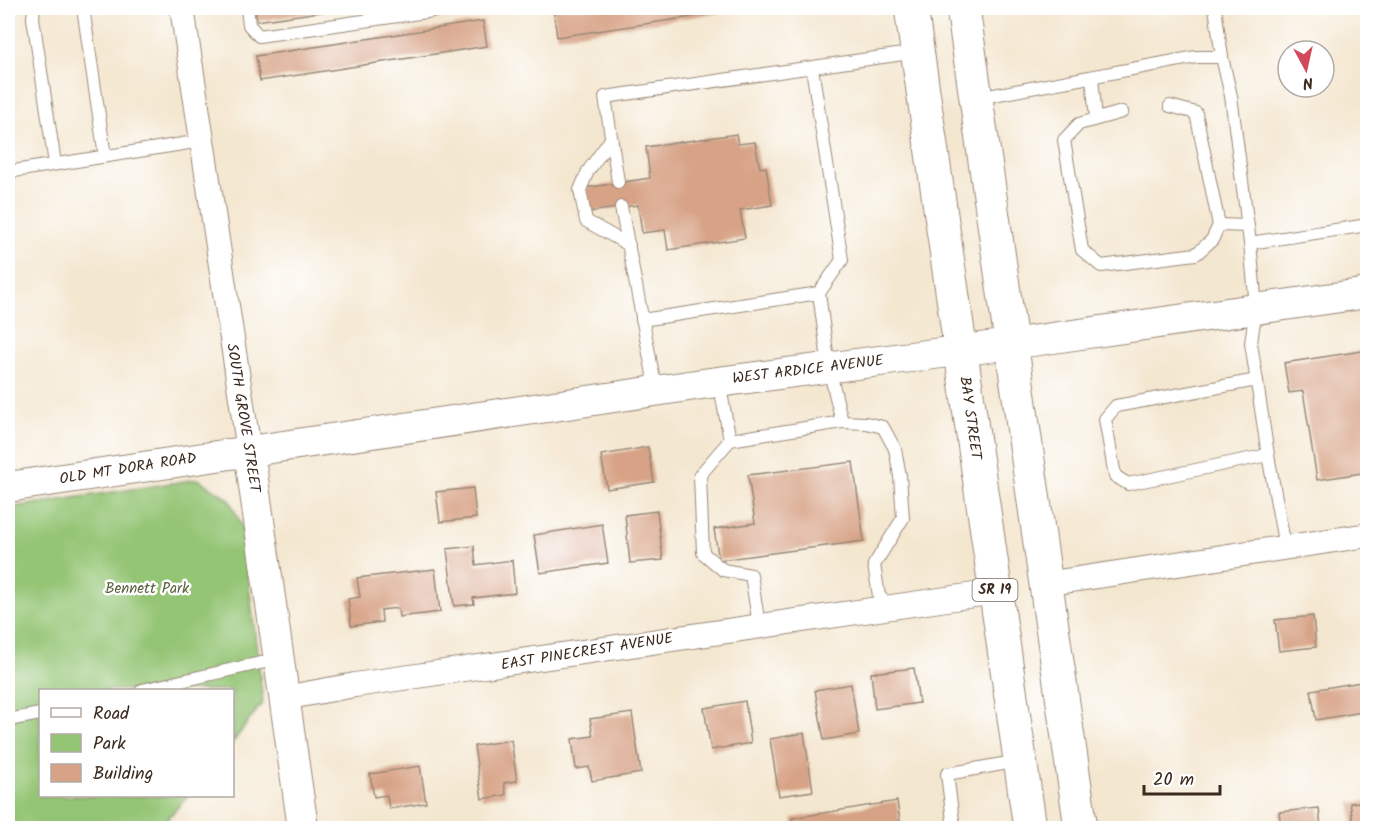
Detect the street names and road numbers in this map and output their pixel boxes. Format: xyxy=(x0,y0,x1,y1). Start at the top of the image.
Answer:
street label: SOUTH GROVE STREET xyxy=(219,342,267,496)
street label: WEST ARDICE AVENUE xyxy=(731,349,886,391)
street label: BAY STREET xyxy=(952,375,988,463)
street label: OLD MT DORA ROAD xyxy=(58,446,199,492)
road number: SR 19 xyxy=(972,579,1018,601)
street label: EAST PINECREST AVENUE xyxy=(499,626,676,677)

